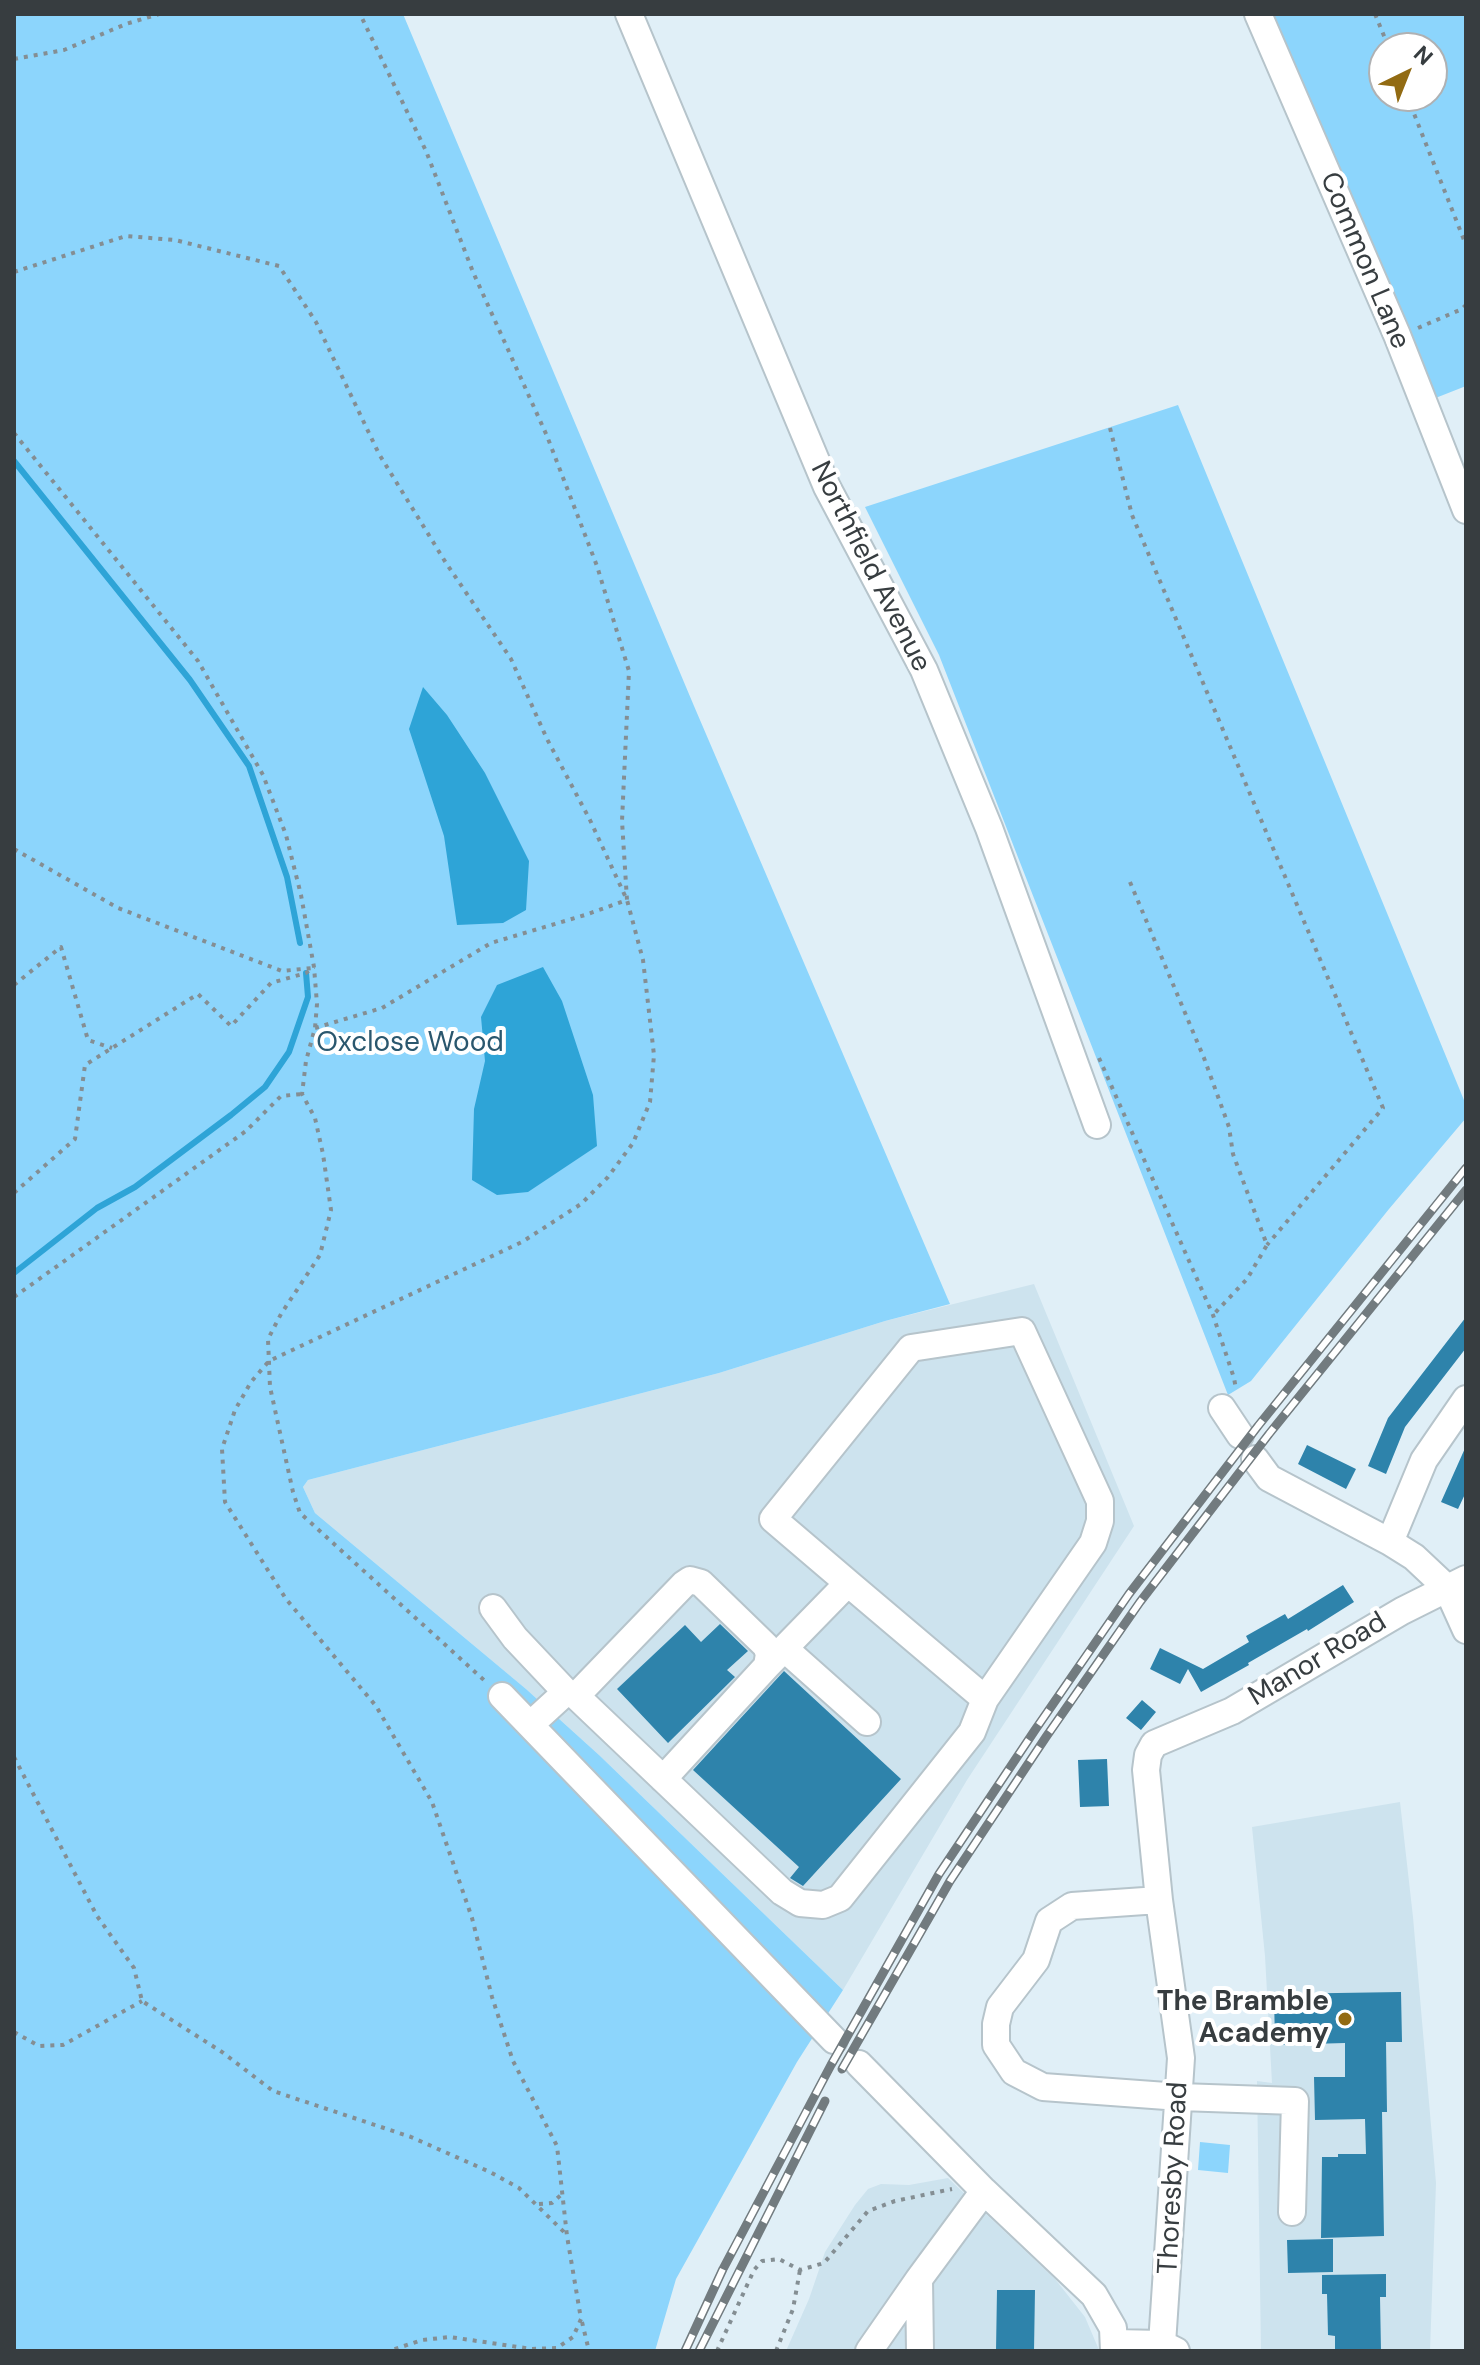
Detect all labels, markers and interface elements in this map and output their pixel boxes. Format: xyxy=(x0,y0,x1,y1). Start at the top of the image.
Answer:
north arrow xyxy=(1368,32,1448,112)
text: N xyxy=(1408,39,1439,72)
street label: Common Lane xyxy=(1312,168,1416,354)
street label: Northfield Avenue xyxy=(802,456,938,678)
park label: Oxclose Wood xyxy=(316,1027,504,1061)
street label: Manor Road xyxy=(1243,1606,1393,1714)
place label: The Bramble Academy xyxy=(1157,1986,1329,2052)
marker: The Bramble Academy xyxy=(1336,2010,1354,2028)
street label: Thoresby Road xyxy=(1152,2081,1196,2275)

